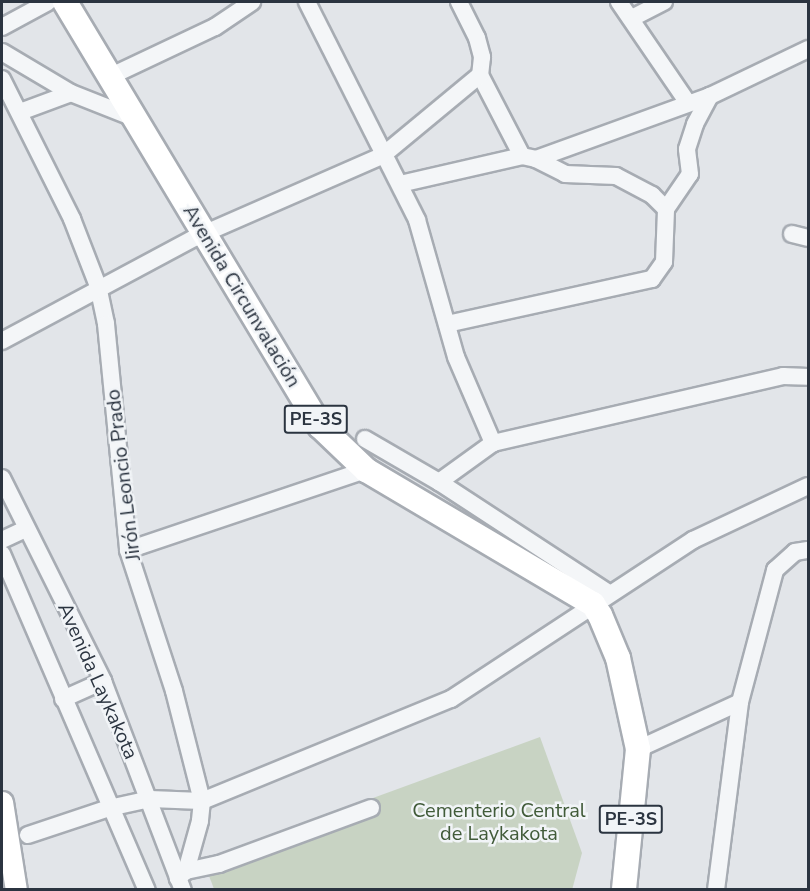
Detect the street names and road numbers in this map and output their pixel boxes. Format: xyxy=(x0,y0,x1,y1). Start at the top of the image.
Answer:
street label: Avenida Circunvalación xyxy=(178,200,306,392)
street label: Jirón Leoncio Prado xyxy=(101,388,145,562)
road number: PE-3S xyxy=(283,404,349,434)
street label: Avenida Laykakota xyxy=(53,599,143,763)
road number: PE-3S xyxy=(598,804,664,834)

